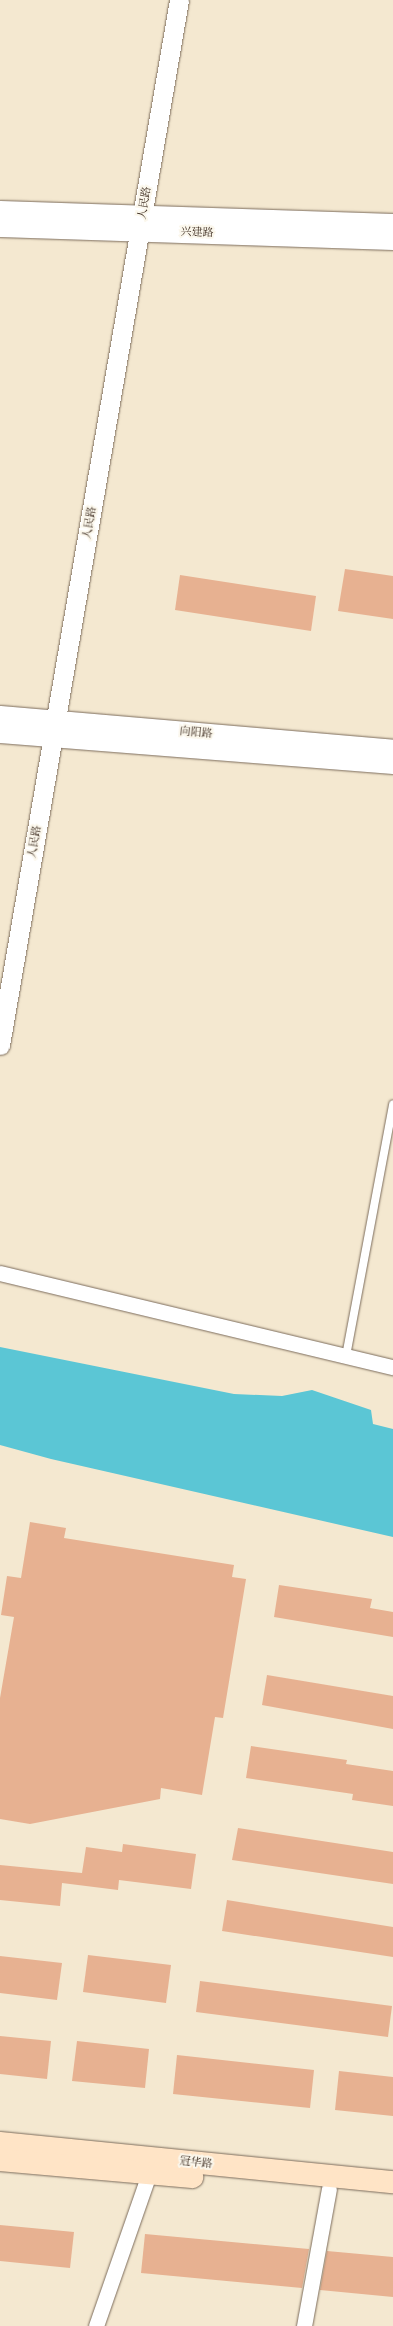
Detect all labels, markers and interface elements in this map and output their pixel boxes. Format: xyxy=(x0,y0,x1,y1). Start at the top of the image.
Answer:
street label: 人民路 xyxy=(136,186,154,220)
street label: 兴建路 xyxy=(180,226,214,240)
street label: 人民路 xyxy=(81,506,99,540)
street label: 向阳路 xyxy=(179,725,213,741)
street label: 人民路 xyxy=(26,825,44,859)
street label: 冠华路 xyxy=(179,2155,213,2171)

